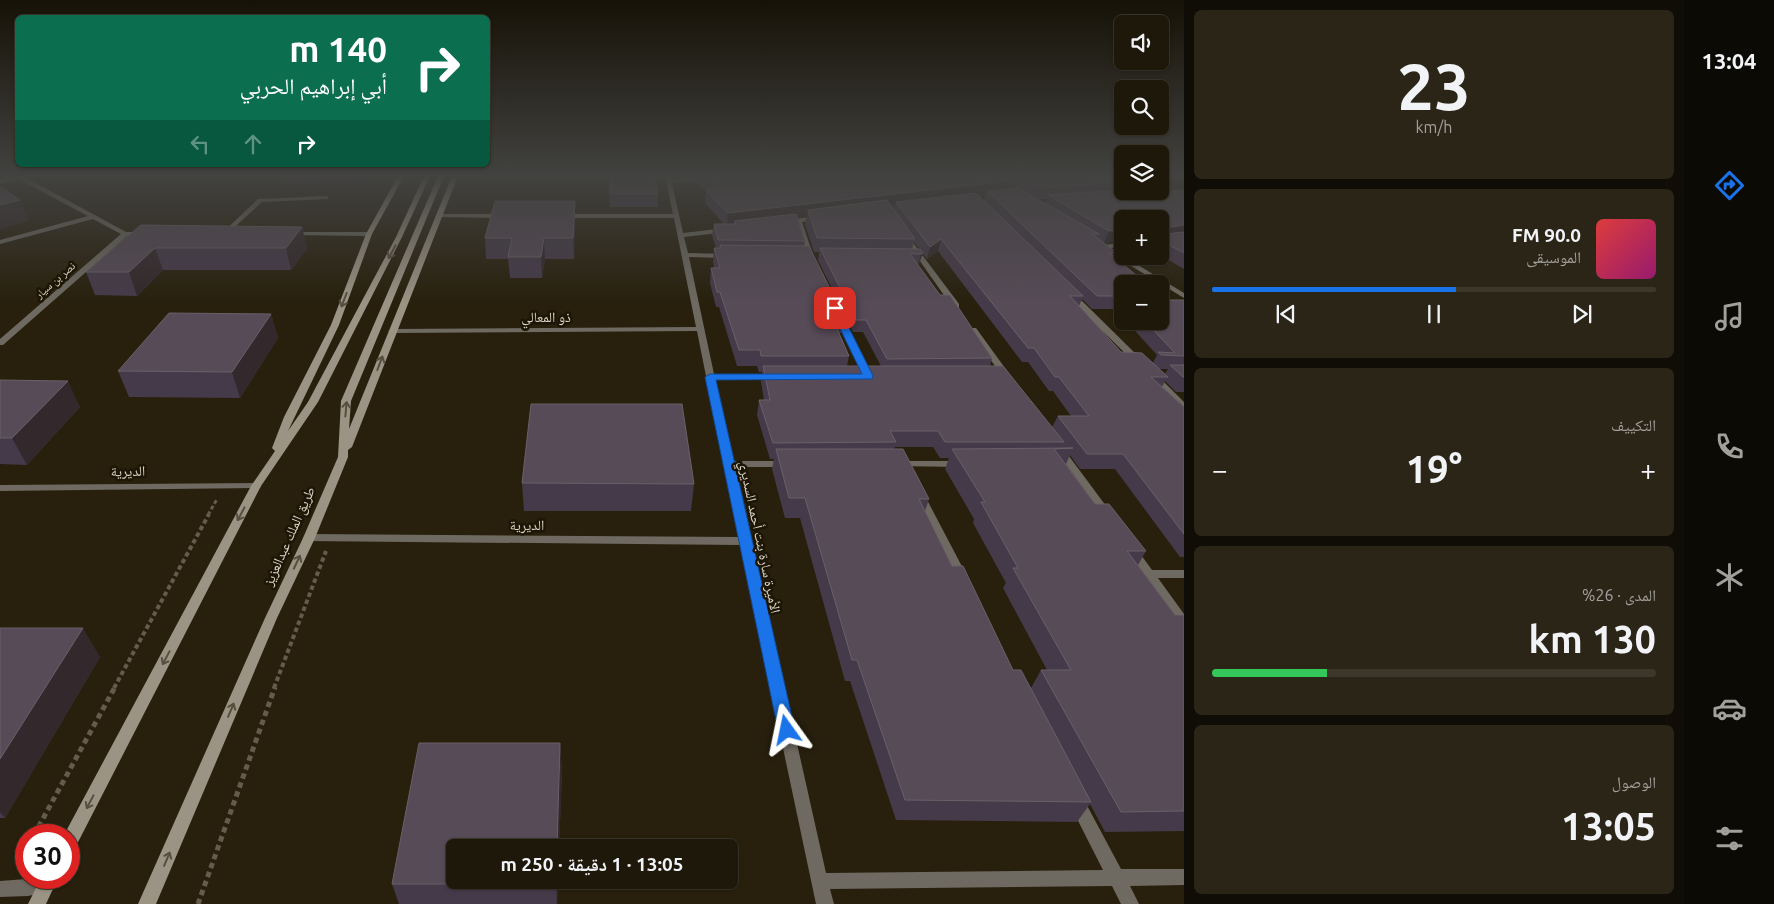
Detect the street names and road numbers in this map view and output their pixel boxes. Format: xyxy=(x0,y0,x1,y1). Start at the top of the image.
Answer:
street label: نصر بن سيار xyxy=(32,259,78,302)
street label: ذو المعالي xyxy=(521,309,571,329)
street label: الأميرة سارة بنت أحمد السديري xyxy=(733,459,784,615)
street label: الديرية xyxy=(111,463,145,480)
street label: طريق الملك عبدالعزيز xyxy=(260,484,320,590)
street label: الديرية xyxy=(510,517,544,534)

